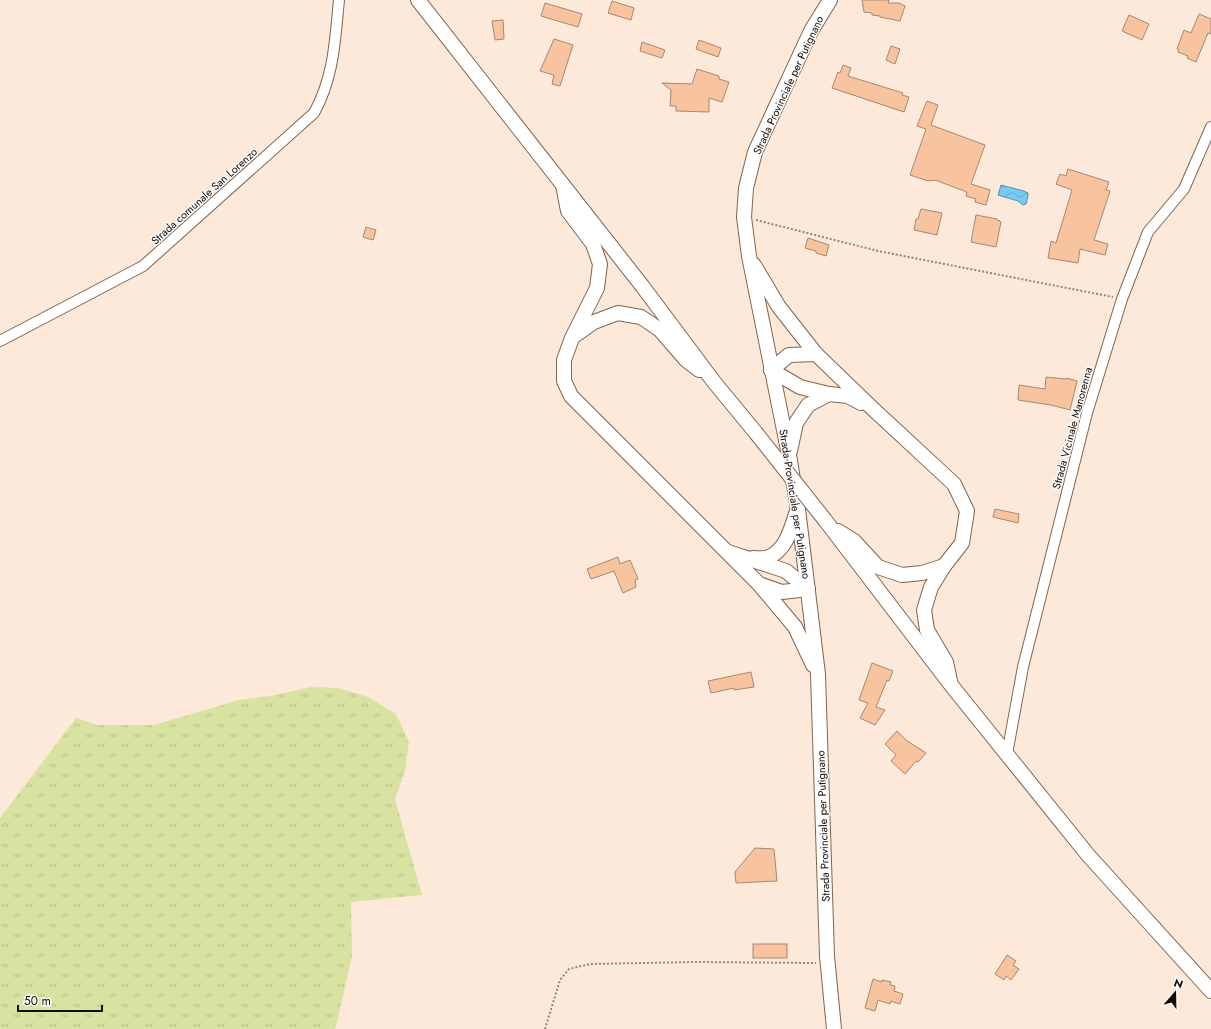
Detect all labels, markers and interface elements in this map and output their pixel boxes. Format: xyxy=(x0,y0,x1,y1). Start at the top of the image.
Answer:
street label: Strada Provinciale per Putignano xyxy=(749,13,827,157)
street label: Strada comunale San Lorenzo xyxy=(147,144,261,248)
street label: Strada Vicinale Manorenna xyxy=(1048,365,1096,491)
street label: Strada Provinciale per Putignano xyxy=(775,428,815,580)
street label: Strada Provinciale per Putignano xyxy=(812,750,834,902)
north arrow xyxy=(1155,973,1195,1013)
text: N xyxy=(1172,975,1185,993)
scale bar xyxy=(18,987,102,1013)
text: 50 m xyxy=(24,992,51,1010)

